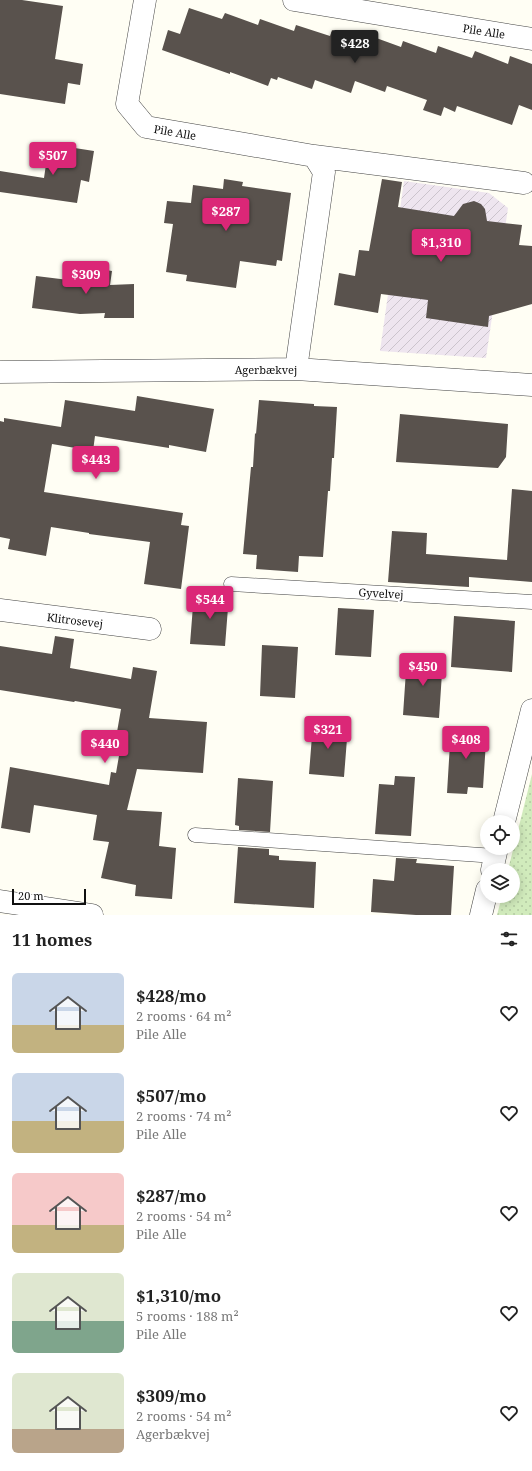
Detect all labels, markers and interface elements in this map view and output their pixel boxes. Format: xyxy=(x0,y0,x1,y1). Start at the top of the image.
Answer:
street label: Pile Alle xyxy=(462,20,506,42)
pin: $428 xyxy=(331,30,379,64)
text: $428 xyxy=(340,34,370,52)
street label: Pile Alle xyxy=(153,121,197,143)
pin: $507 xyxy=(29,142,77,176)
text: $507 xyxy=(38,146,68,164)
pin: $287 xyxy=(202,198,250,232)
text: $287 xyxy=(211,202,241,220)
pin: $1,310 xyxy=(408,229,474,263)
text: $1,310 xyxy=(421,233,461,251)
pin: $309 xyxy=(62,261,110,295)
text: $309 xyxy=(71,265,101,283)
street label: Agerbækvej xyxy=(235,362,297,377)
pin: $443 xyxy=(72,446,120,480)
text: $443 xyxy=(81,450,111,468)
street label: Gyvelvej xyxy=(358,584,404,602)
pin: $544 xyxy=(186,586,234,620)
text: $544 xyxy=(195,590,225,608)
street label: Klitrosevej xyxy=(46,609,104,631)
pin: $450 xyxy=(399,653,447,687)
text: $450 xyxy=(408,657,438,675)
pin: $321 xyxy=(304,716,352,750)
text: $321 xyxy=(313,720,343,738)
pin: $408 xyxy=(442,726,490,760)
pin: $440 xyxy=(81,730,129,764)
text: $408 xyxy=(451,730,481,748)
text: $440 xyxy=(90,734,120,752)
map controls xyxy=(480,815,520,903)
button: locate xyxy=(480,815,520,855)
button: layers xyxy=(480,863,520,903)
scale bar xyxy=(12,887,86,906)
text: 20 m xyxy=(18,888,44,903)
text: 11 homes xyxy=(12,928,92,951)
icon: filters xyxy=(498,928,520,950)
text: $428/mo xyxy=(136,984,207,1007)
icon: home xyxy=(44,989,92,1037)
icon: heart xyxy=(498,1002,520,1024)
text: 2 rooms · 64 m² xyxy=(136,1007,231,1025)
text: Pile Alle xyxy=(136,1025,187,1043)
text: $507/mo xyxy=(136,1084,207,1107)
icon: home xyxy=(44,1089,92,1137)
icon: heart xyxy=(498,1102,520,1124)
text: 2 rooms · 74 m² xyxy=(136,1107,231,1125)
text: Pile Alle xyxy=(136,1125,187,1143)
text: $287/mo xyxy=(136,1184,207,1207)
icon: home xyxy=(44,1189,92,1237)
icon: heart xyxy=(498,1202,520,1224)
text: 2 rooms · 54 m² xyxy=(136,1207,231,1225)
text: Pile Alle xyxy=(136,1225,187,1243)
text: $1,310/mo xyxy=(136,1284,221,1307)
icon: home xyxy=(44,1289,92,1337)
icon: heart xyxy=(498,1302,520,1324)
text: 5 rooms · 188 m² xyxy=(136,1307,239,1325)
text: Pile Alle xyxy=(136,1325,187,1343)
text: $309/mo xyxy=(136,1384,207,1407)
icon: home xyxy=(44,1389,92,1437)
icon: heart xyxy=(498,1402,520,1424)
text: 2 rooms · 54 m² xyxy=(136,1407,231,1425)
text: Agerbækvej xyxy=(136,1425,210,1443)

